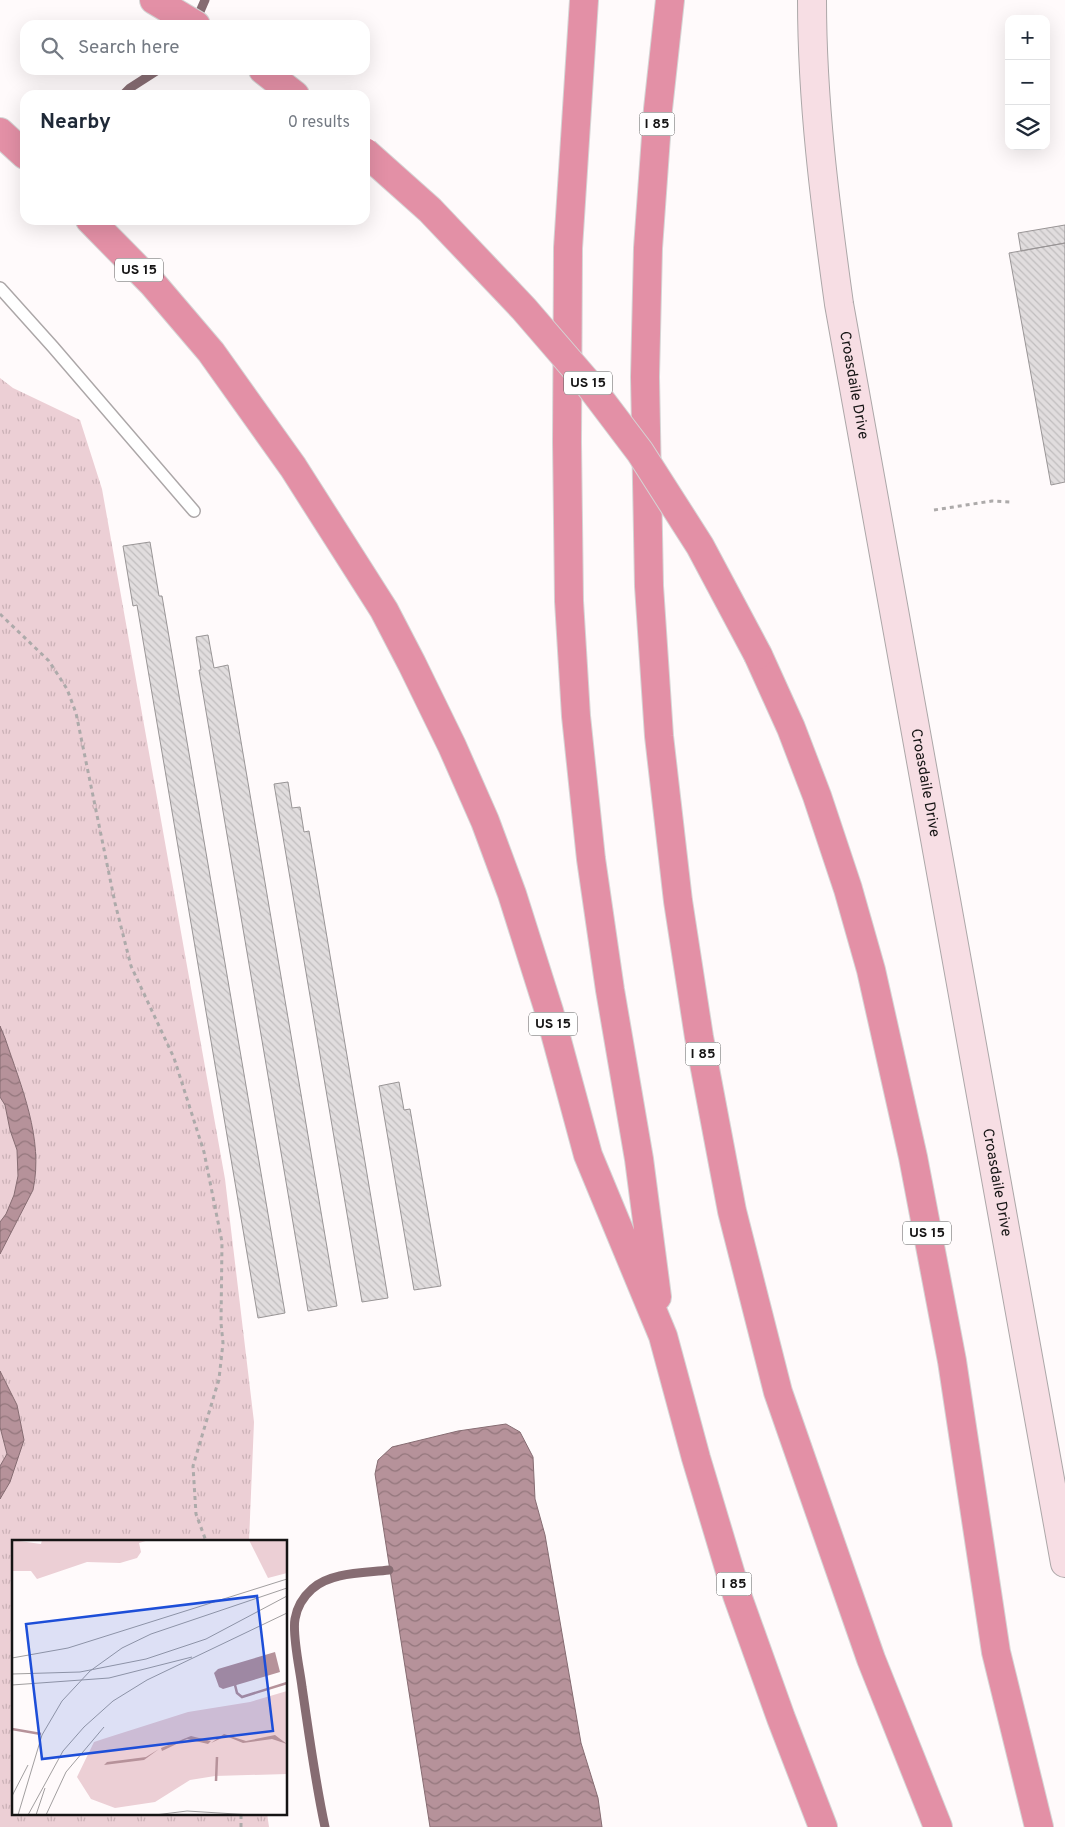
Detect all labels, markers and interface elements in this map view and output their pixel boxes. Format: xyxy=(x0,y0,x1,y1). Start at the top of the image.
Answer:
map controls xyxy=(1005,15,1050,150)
button: + xyxy=(1005,15,1050,60)
search box xyxy=(20,20,370,75)
icon: search xyxy=(38,34,66,62)
text: Search here xyxy=(78,36,180,60)
button: − xyxy=(1005,60,1050,105)
button: layers xyxy=(1005,105,1050,150)
text: Nearby xyxy=(40,109,111,136)
road number: I 85 xyxy=(640,112,674,136)
text: 0 results xyxy=(288,113,350,133)
road number: US 15 xyxy=(115,258,163,282)
street label: Croasdaile Drive xyxy=(835,330,873,441)
road number: US 15 xyxy=(564,372,612,394)
street label: Croasdaile Drive xyxy=(906,727,944,839)
road number: US 15 xyxy=(529,1012,577,1036)
road number: I 85 xyxy=(686,1042,720,1066)
street label: Croasdaile Drive xyxy=(978,1127,1016,1238)
road number: US 15 xyxy=(903,1222,951,1244)
inset map xyxy=(12,1540,288,1814)
road number: I 85 xyxy=(716,1572,752,1596)

